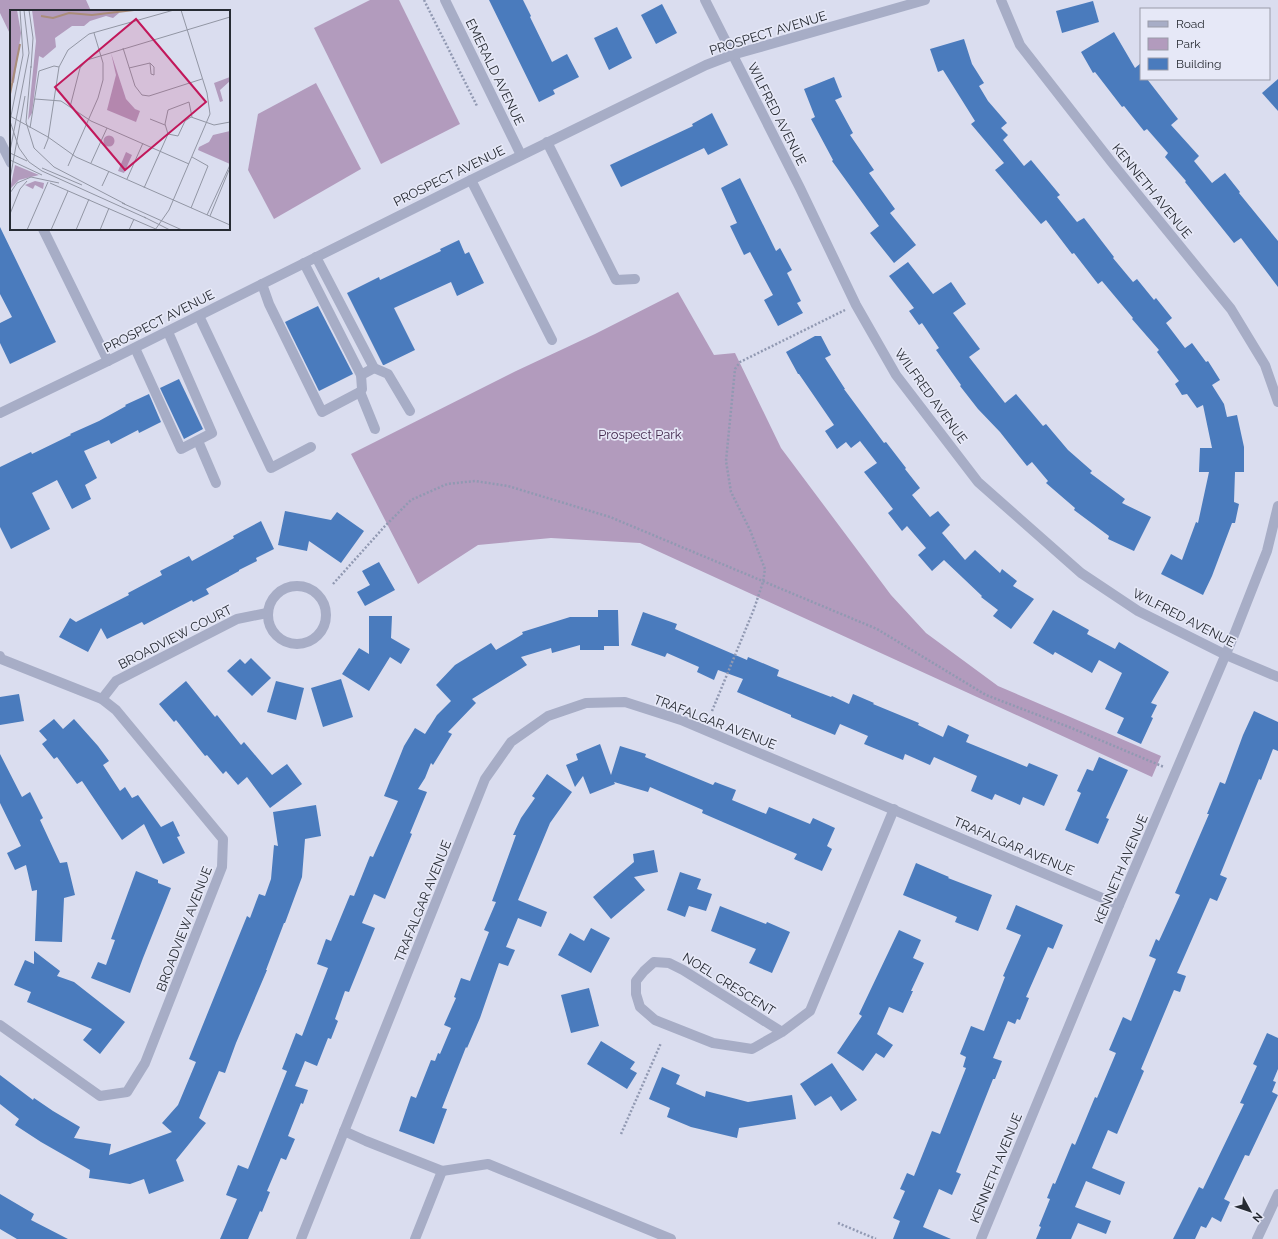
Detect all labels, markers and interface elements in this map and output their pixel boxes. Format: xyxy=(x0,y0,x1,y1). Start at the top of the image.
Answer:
street label: PROSPECT AVENUE xyxy=(708,8,829,58)
legend xyxy=(1140,8,1270,80)
inset map xyxy=(10,10,230,230)
street label: EMERALD AVENUE xyxy=(463,16,527,128)
text: Road xyxy=(1176,17,1205,31)
text: Park xyxy=(1176,37,1201,51)
text: Building xyxy=(1176,57,1222,71)
street label: WILFRED AVENUE xyxy=(745,60,809,168)
street label: KENNETH AVENUE xyxy=(1109,141,1195,241)
street label: PROSPECT AVENUE xyxy=(391,142,507,209)
street label: PROSPECT AVENUE xyxy=(101,287,217,355)
street label: WILFRED AVENUE xyxy=(892,346,970,446)
park label: Prospect Park xyxy=(598,427,682,442)
street label: WILFRED AVENUE xyxy=(1130,586,1238,650)
street label: BROADVIEW COURT xyxy=(116,602,234,672)
street label: TRAFALGAR AVENUE xyxy=(652,692,778,752)
street label: KENNETH AVENUE xyxy=(1091,812,1151,926)
street label: TRAFALGAR AVENUE xyxy=(951,814,1077,878)
street label: TRAFALGAR AVENUE xyxy=(392,838,454,964)
street label: BROADVIEW AVENUE xyxy=(153,864,215,994)
street label: NOEL CRESCENT xyxy=(680,950,778,1019)
street label: KENNETH AVENUE xyxy=(967,1111,1025,1225)
north arrow xyxy=(1230,1191,1270,1231)
text: N xyxy=(1250,1210,1265,1225)

